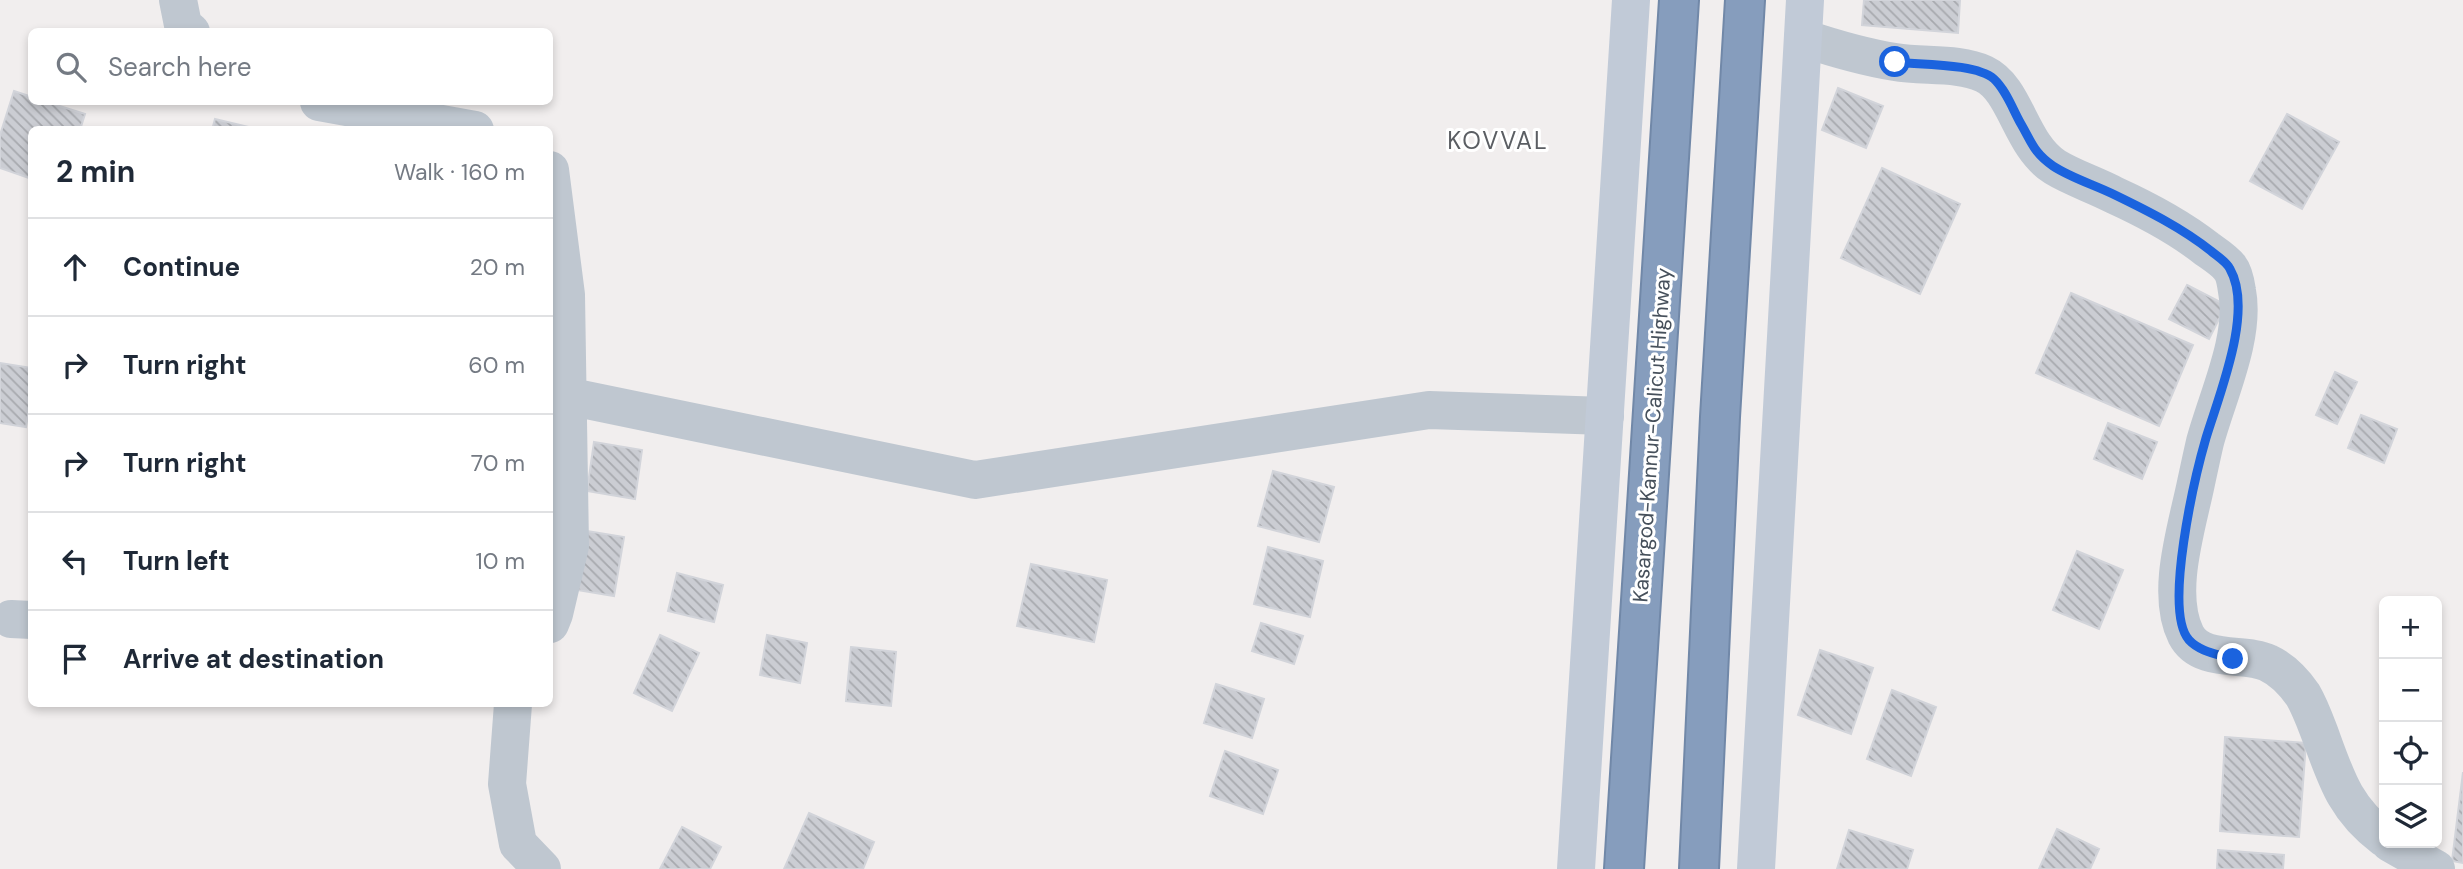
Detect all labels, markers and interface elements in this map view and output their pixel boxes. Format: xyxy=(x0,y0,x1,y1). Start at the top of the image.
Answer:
search box xyxy=(28,28,553,105)
route start xyxy=(1879,46,1910,77)
icon: search xyxy=(52,48,90,86)
text: Search here xyxy=(108,50,251,84)
district label: KOVVAL xyxy=(1447,125,1549,156)
text: 2 min xyxy=(56,152,135,191)
text: Walk · 160 m xyxy=(394,157,525,187)
icon: ahead xyxy=(56,248,94,286)
text: Continue xyxy=(123,250,240,284)
text: 20 m xyxy=(470,252,525,282)
street label: Kasargod-Kannur-Calicut Highway xyxy=(1626,267,1678,603)
icon: right xyxy=(56,346,94,384)
text: Turn right xyxy=(123,348,247,382)
text: 60 m xyxy=(468,350,525,380)
icon: right xyxy=(56,444,94,482)
text: Turn right xyxy=(123,446,247,480)
text: 70 m xyxy=(471,448,525,478)
icon: left xyxy=(56,542,94,580)
text: Turn left xyxy=(123,544,230,578)
text: 10 m xyxy=(475,546,525,576)
map controls xyxy=(2379,596,2442,848)
button: + xyxy=(2379,596,2442,659)
icon: arrive xyxy=(56,640,94,678)
text: Arrive at destination xyxy=(123,642,384,676)
route end xyxy=(2217,643,2248,674)
button: − xyxy=(2379,659,2442,722)
button: locate xyxy=(2379,722,2442,785)
button: layers xyxy=(2379,785,2442,848)

